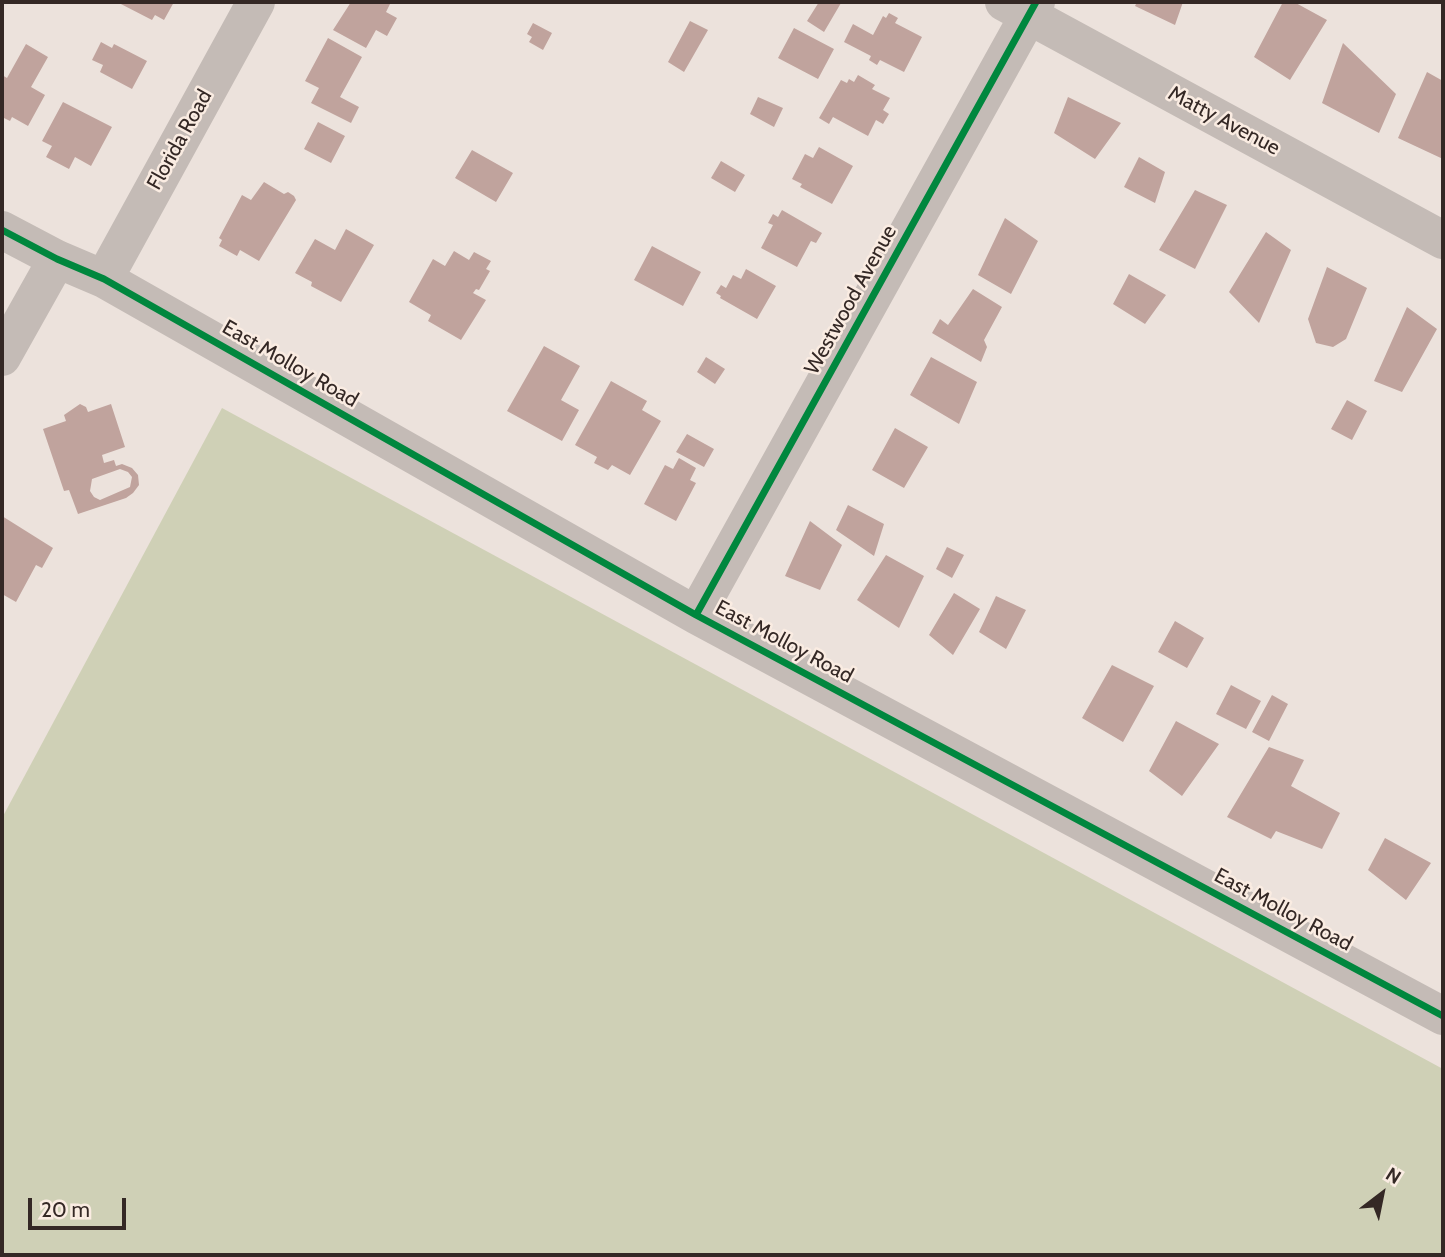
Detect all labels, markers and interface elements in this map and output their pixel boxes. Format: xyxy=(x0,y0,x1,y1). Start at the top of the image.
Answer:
street label: Matty Avenue xyxy=(1164,81,1284,161)
street label: Florida Road xyxy=(142,86,218,194)
street label: Westwood Avenue xyxy=(800,221,902,379)
street label: East Molloy Road xyxy=(218,315,362,413)
street label: East Molloy Road xyxy=(711,595,857,689)
street label: East Molloy Road xyxy=(1210,863,1356,957)
north arrow xyxy=(1347,1159,1417,1229)
text: N xyxy=(1382,1162,1405,1189)
scale bar xyxy=(32,1184,130,1228)
text: 20 m xyxy=(41,1197,90,1222)

